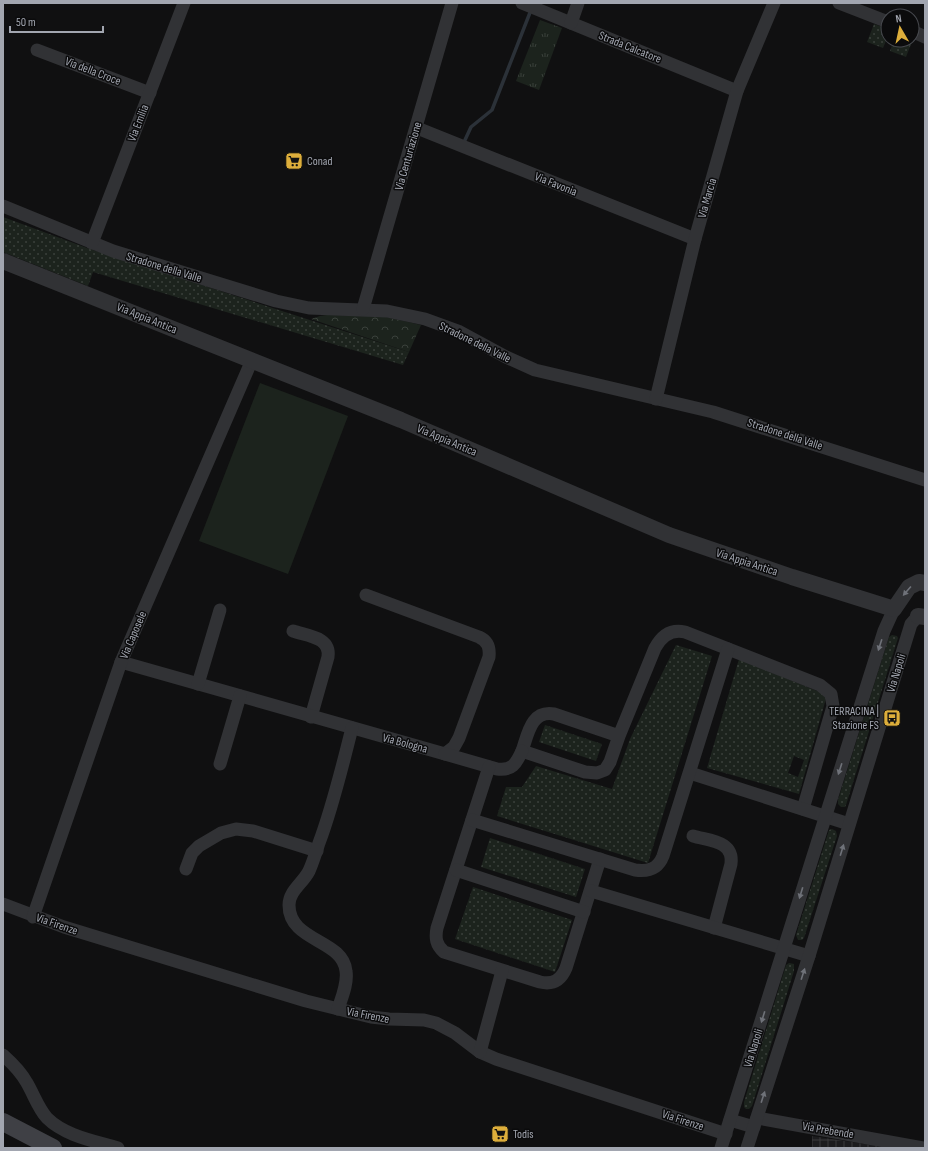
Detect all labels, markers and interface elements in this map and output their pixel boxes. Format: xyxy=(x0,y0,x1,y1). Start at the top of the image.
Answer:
scale bar xyxy=(10,8,103,34)
north arrow xyxy=(880,8,920,48)
text: N xyxy=(895,12,903,25)
text: 50 m xyxy=(16,15,36,30)
street label: Strada Calcatore xyxy=(596,28,664,67)
street label: Via della Croce xyxy=(63,54,123,89)
street label: Via Emilia xyxy=(125,102,152,144)
street label: Via Centuriazione xyxy=(392,120,425,192)
supermarket icon: Conad xyxy=(284,151,304,171)
place label: Conad xyxy=(307,154,332,169)
street label: Via Favonia xyxy=(532,169,580,200)
street label: Via Marcia xyxy=(695,176,720,220)
street label: Stradone della Valle xyxy=(124,249,204,286)
street label: Via Appia Antica xyxy=(114,300,180,338)
street label: Stradone della Valle xyxy=(436,319,513,366)
street label: Stradone della Valle xyxy=(745,415,825,454)
street label: Via Appia Antica xyxy=(414,421,480,460)
street label: Via Appia Antica xyxy=(714,545,780,580)
one-way arrow xyxy=(902,586,911,596)
street label: Via Caposele xyxy=(117,609,150,661)
one-way arrow xyxy=(877,639,883,651)
street label: Via Napoli xyxy=(884,652,909,694)
place label: TERRACINA | Stazione FS xyxy=(829,704,879,733)
bus stop icon: TERRACINA | Stazione FS xyxy=(882,708,902,728)
street label: Via Bologna xyxy=(381,730,429,757)
one-way arrow xyxy=(837,763,843,775)
one-way arrow xyxy=(839,843,845,855)
one-way arrow xyxy=(798,887,804,899)
street label: Via Firenze xyxy=(34,910,80,939)
one-way arrow xyxy=(801,967,807,979)
street label: Via Firenze xyxy=(345,1004,391,1027)
one-way arrow xyxy=(759,1011,765,1023)
street label: Via Napoli xyxy=(741,1027,766,1069)
one-way arrow xyxy=(760,1091,766,1103)
street label: Via Firenze xyxy=(660,1107,706,1134)
street label: Via Prebende xyxy=(801,1119,855,1142)
supermarket icon: Todis xyxy=(490,1124,510,1144)
place label: Todis xyxy=(513,1127,534,1142)

